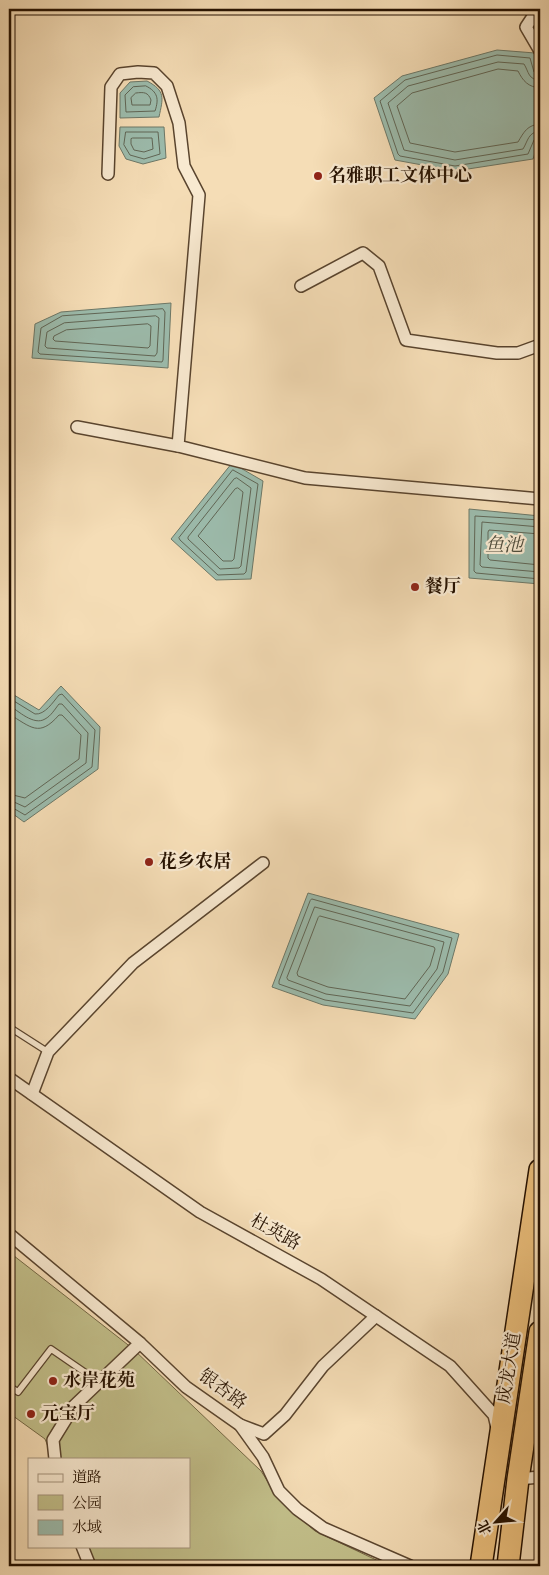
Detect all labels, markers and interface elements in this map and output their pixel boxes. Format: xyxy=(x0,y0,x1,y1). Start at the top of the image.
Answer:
place label: 名雅职工文体中心 xyxy=(328,165,472,188)
marker: 名雅职工文体中心 xyxy=(312,170,324,182)
water label: 鱼池 xyxy=(485,534,525,558)
place label: 餐厅 xyxy=(425,576,461,599)
marker: 餐厅 xyxy=(409,581,421,593)
place label: 花乡农居 xyxy=(159,851,231,874)
marker: 花乡农居 xyxy=(143,856,155,868)
street label: 杜英路 xyxy=(246,1210,304,1256)
street label: 成龙大道 xyxy=(493,1331,527,1405)
street label: 银杏路 xyxy=(193,1365,251,1415)
place label: 水岸花苑 xyxy=(63,1370,135,1393)
marker: 水岸花苑 xyxy=(47,1375,59,1387)
place label: 元宝厅 xyxy=(41,1403,95,1426)
marker: 元宝厅 xyxy=(25,1408,37,1420)
legend xyxy=(28,1458,190,1548)
text: 道路 xyxy=(72,1468,102,1487)
text: 公园 xyxy=(72,1494,102,1513)
north arrow xyxy=(472,1498,522,1548)
text: 北 xyxy=(474,1517,497,1538)
text: 水域 xyxy=(72,1518,102,1537)

